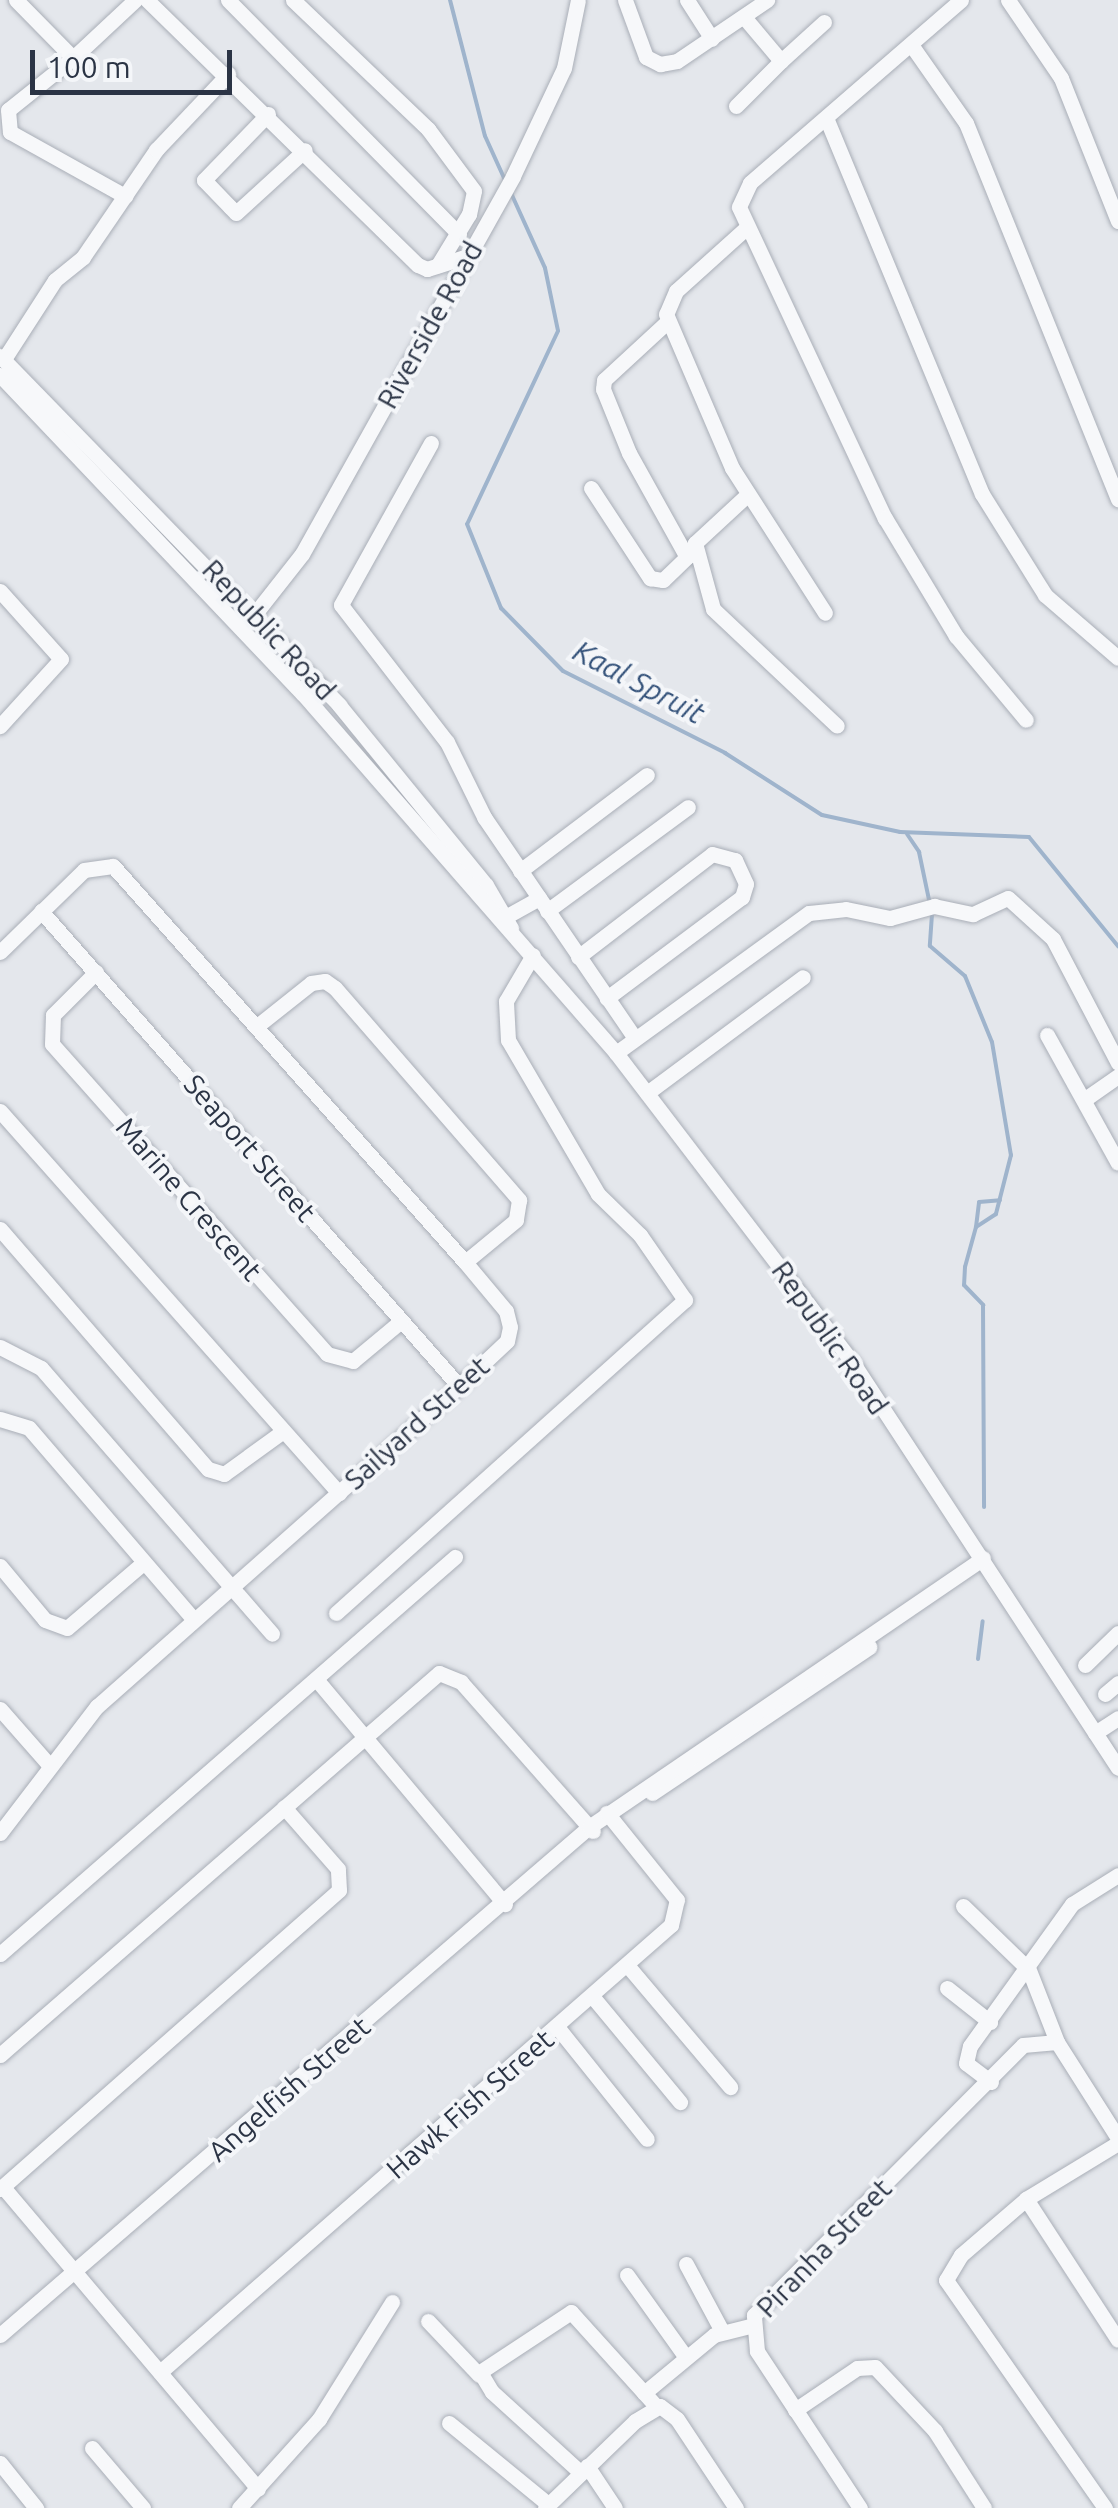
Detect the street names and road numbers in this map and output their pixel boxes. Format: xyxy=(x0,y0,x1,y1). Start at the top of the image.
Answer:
street label: Riverside Road xyxy=(370,236,490,414)
street label: Republic Road xyxy=(195,553,343,707)
street label: Seaport Street xyxy=(177,1068,323,1228)
street label: Marine Crescent xyxy=(109,1111,269,1287)
street label: Republic Road xyxy=(765,1255,895,1421)
street label: Sailyard Street xyxy=(338,1349,496,1497)
street label: Angelfish Street xyxy=(201,2010,377,2168)
street label: Hawk Fish Street xyxy=(380,2022,560,2186)
street label: Piranha Street xyxy=(750,2172,898,2324)

